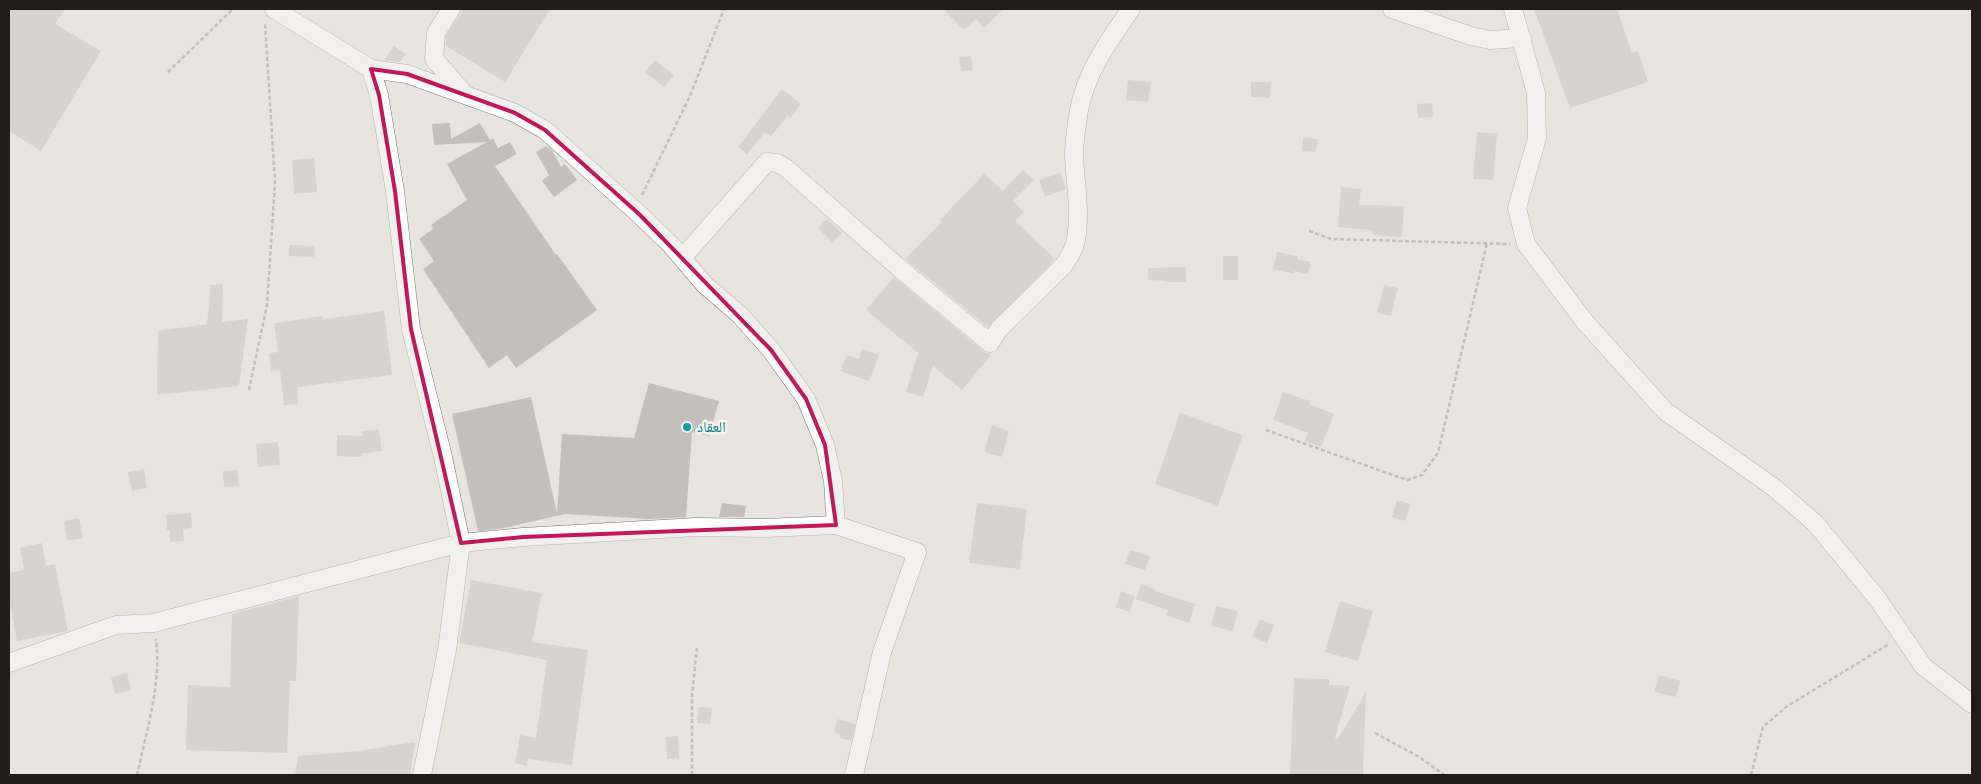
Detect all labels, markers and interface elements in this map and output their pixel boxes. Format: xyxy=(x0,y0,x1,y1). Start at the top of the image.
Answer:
place label: العقاد xyxy=(697,419,726,435)
marker: العقاد xyxy=(681,421,693,433)

